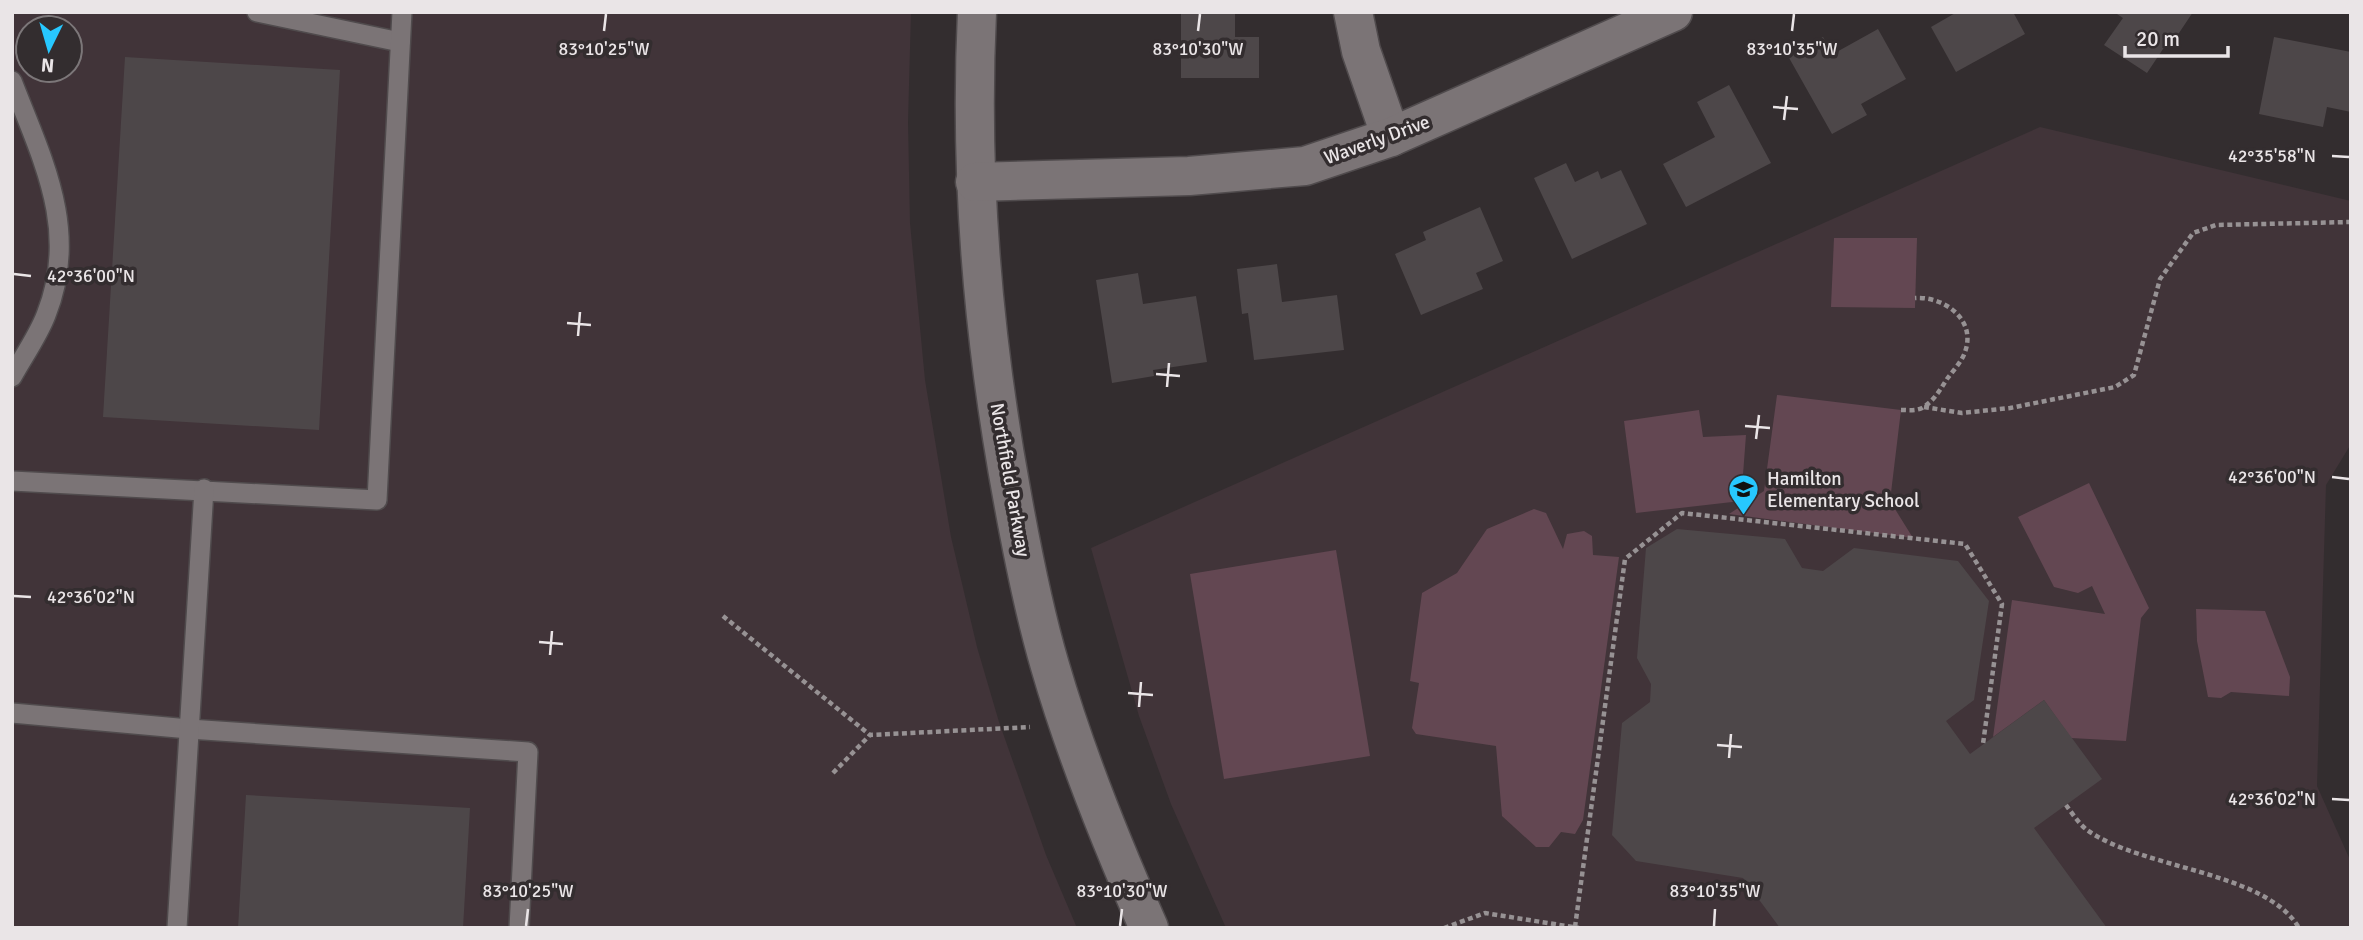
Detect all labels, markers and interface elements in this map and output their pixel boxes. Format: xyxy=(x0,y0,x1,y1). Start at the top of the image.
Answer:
north arrow xyxy=(14,14,84,84)
scale bar xyxy=(2125,14,2228,58)
text: 20 m xyxy=(2136,26,2180,52)
text: 83°10'25"W xyxy=(559,38,649,60)
text: 83°10'30"W xyxy=(1153,38,1243,60)
text: 83°10'35"W xyxy=(1747,38,1837,60)
text: N xyxy=(40,52,55,77)
street label: Waverly Drive xyxy=(1321,110,1433,170)
text: 42°35'58"N xyxy=(2228,145,2316,167)
text: 42°36'00"N xyxy=(47,265,135,287)
street label: Northfield Parkway xyxy=(985,401,1035,559)
text: 42°36'00"N xyxy=(2228,466,2316,488)
place label: Hamilton Elementary School xyxy=(1767,467,1920,513)
school or university icon: Hamilton Elementary School xyxy=(1727,473,1761,517)
text: 42°36'02"N xyxy=(47,586,135,608)
text: 42°36'02"N xyxy=(2228,788,2316,810)
text: 83°10'25"W xyxy=(483,880,573,902)
text: 83°10'30"W xyxy=(1077,880,1167,902)
text: 83°10'35"W xyxy=(1670,880,1760,902)

